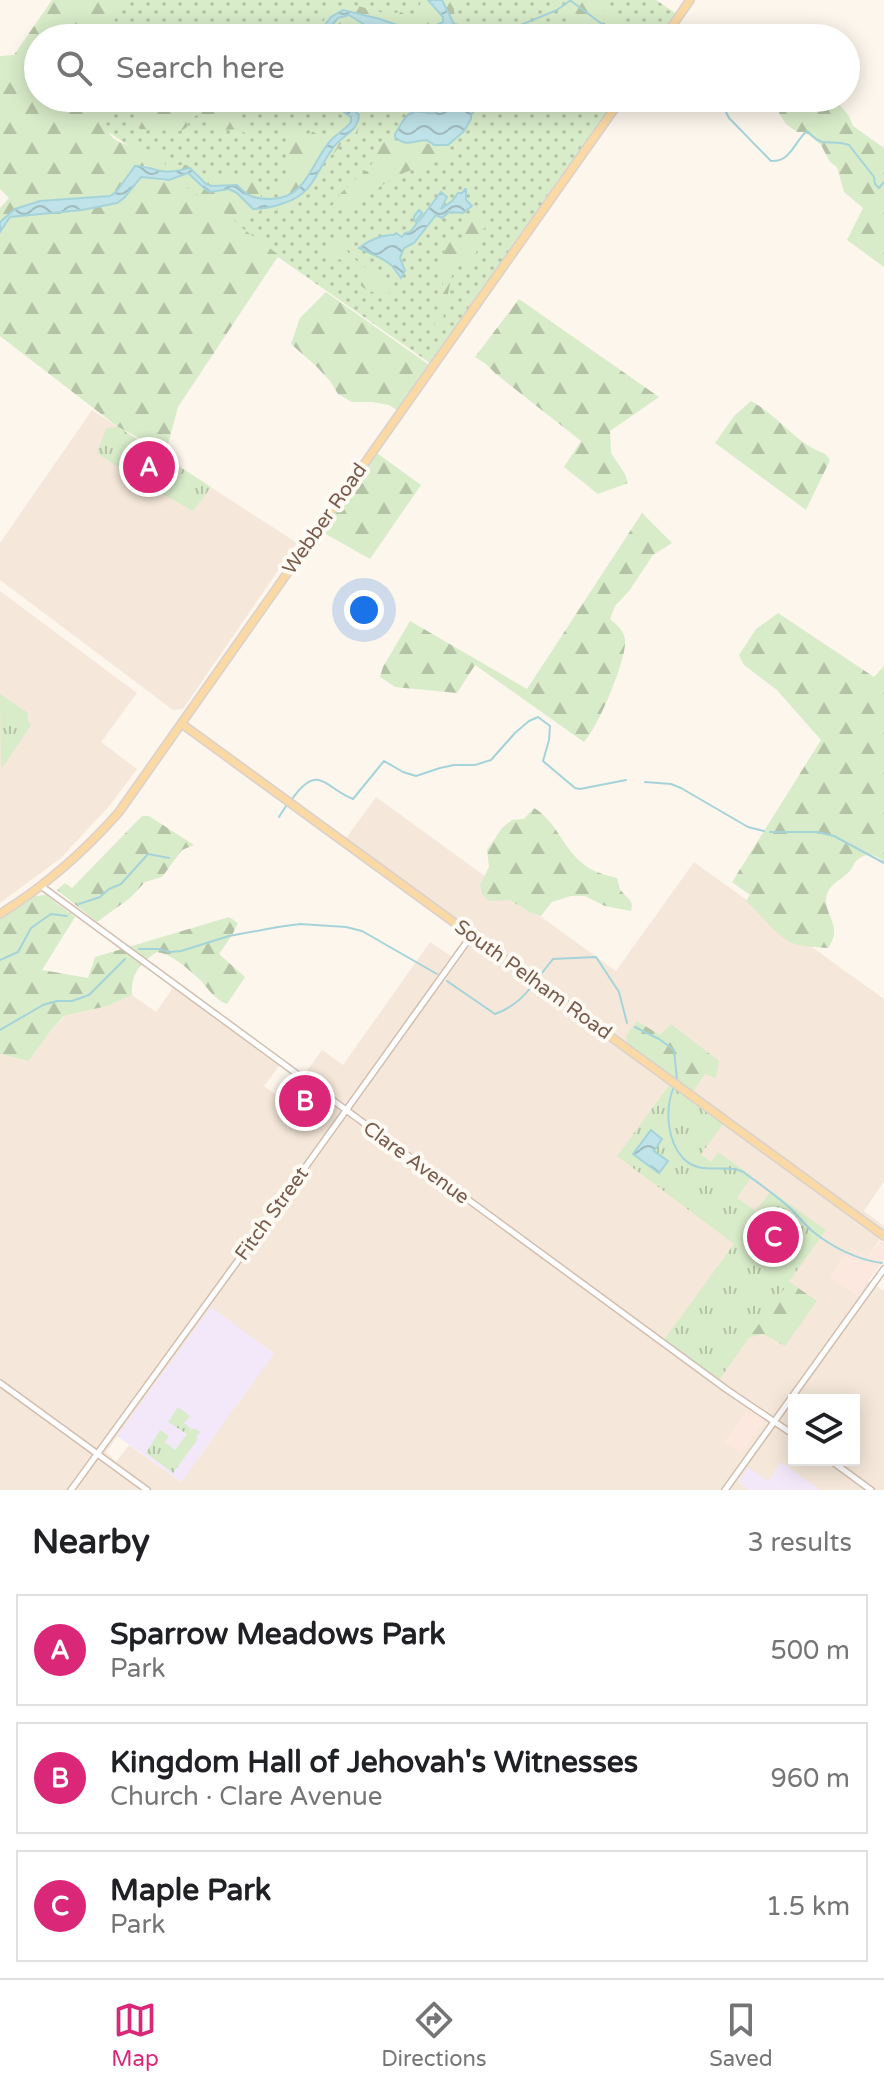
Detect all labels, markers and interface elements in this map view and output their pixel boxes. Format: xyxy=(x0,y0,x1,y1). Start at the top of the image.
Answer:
search box xyxy=(24,24,860,112)
icon: search xyxy=(52,46,96,90)
text: Search here xyxy=(116,50,285,87)
pin: A xyxy=(123,437,175,497)
street label: Webber Road xyxy=(278,459,372,579)
your location xyxy=(344,590,384,630)
street label: South Pelham Road xyxy=(450,915,616,1045)
pin: B xyxy=(279,1071,331,1131)
street label: Clare Avenue xyxy=(358,1116,474,1210)
street label: Fitch Street xyxy=(230,1162,314,1265)
pin: C xyxy=(747,1207,799,1267)
map controls xyxy=(788,1394,860,1466)
button: layers xyxy=(788,1394,860,1466)
text: Nearby xyxy=(32,1522,150,1563)
text: 3 results xyxy=(747,1527,852,1558)
text: Sparrow Meadows Park xyxy=(110,1616,446,1653)
text: A xyxy=(50,1635,70,1666)
text: 500 m xyxy=(770,1635,850,1666)
text: Park xyxy=(110,1653,166,1684)
text: Kingdom Hall of Jehovah's Witnesses xyxy=(110,1744,638,1781)
text: B xyxy=(51,1763,69,1794)
text: 960 m xyxy=(770,1763,850,1794)
text: Church · Clare Avenue xyxy=(110,1781,382,1812)
text: Maple Park xyxy=(110,1872,271,1909)
text: C xyxy=(51,1891,69,1922)
text: 1.5 km xyxy=(766,1891,850,1922)
text: Park xyxy=(110,1909,166,1940)
tab: Map xyxy=(111,1998,159,2072)
tab: Directions xyxy=(381,1998,487,2072)
tab: Saved xyxy=(709,1998,773,2072)

